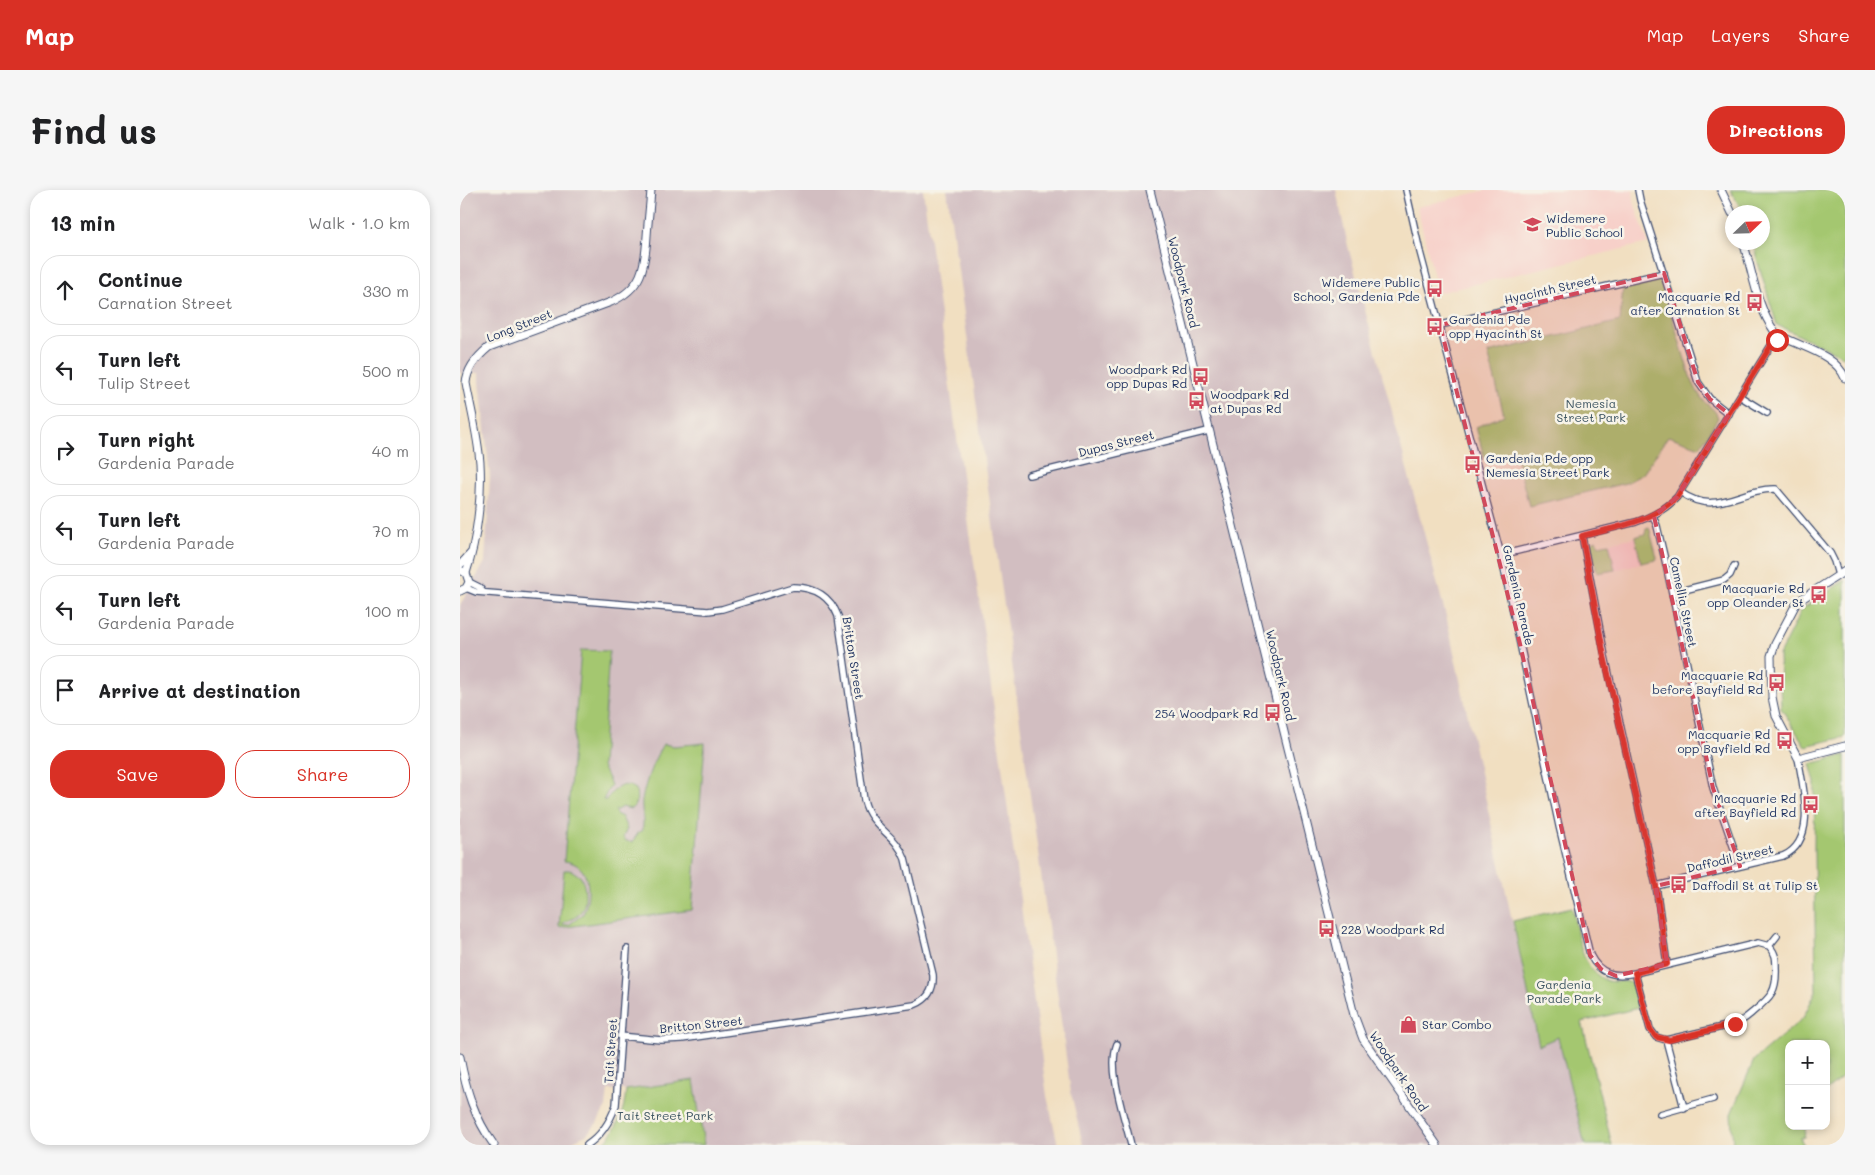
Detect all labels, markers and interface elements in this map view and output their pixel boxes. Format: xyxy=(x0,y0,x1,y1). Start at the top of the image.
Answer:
text: Map xyxy=(25,20,74,51)
text: Map xyxy=(1647,23,1683,47)
text: Layers xyxy=(1711,23,1770,47)
text: Share xyxy=(1798,23,1850,47)
button: Directions xyxy=(1707,106,1845,154)
text: Find us xyxy=(30,107,157,153)
north arrow xyxy=(1725,205,1770,250)
text: 13 min xyxy=(50,209,115,236)
place label: Widemere Public School xyxy=(1546,210,1623,240)
text: Walk · 1.0 km xyxy=(308,212,410,233)
school or university icon: Widemere Public School xyxy=(1522,215,1542,235)
street label: Woodpark Road xyxy=(1165,235,1203,330)
text: Continue xyxy=(98,267,183,292)
street label: Hyacinth Street xyxy=(1503,271,1597,307)
place label: Widemere Public School, Gardenia Pde xyxy=(1293,274,1420,304)
icon: ahead xyxy=(51,276,79,304)
bus stop icon: Widemere Public School, Gardenia Pde xyxy=(1424,279,1444,299)
text: 330 m xyxy=(363,280,409,301)
place label: Macquarie Rd after Carnation St xyxy=(1630,288,1740,318)
text: Carnation Street xyxy=(98,292,233,313)
bus stop icon: Macquarie Rd after Carnation St xyxy=(1744,293,1764,313)
street label: Long Street xyxy=(484,305,554,345)
place label: Gardenia Pde opp Hyacinth St xyxy=(1449,311,1542,341)
bus stop icon: Gardenia Pde opp Hyacinth St xyxy=(1425,316,1445,336)
route start xyxy=(1766,329,1789,352)
text: Turn left xyxy=(98,347,181,372)
icon: left xyxy=(51,356,79,384)
text: 500 m xyxy=(362,360,409,381)
place label: Woodpark Rd opp Dupas Rd xyxy=(1107,361,1187,391)
bus stop icon: Woodpark Rd opp Dupas Rd xyxy=(1191,366,1211,386)
text: Tulip Street xyxy=(98,372,191,393)
place label: Woodpark Rd at Dupas Rd xyxy=(1210,386,1289,416)
bus stop icon: Woodpark Rd at Dupas Rd xyxy=(1186,391,1206,411)
park label: Nemesia Street Park xyxy=(1556,395,1626,425)
street label: Dupas Street xyxy=(1076,426,1156,460)
text: Turn right xyxy=(98,427,195,452)
icon: right xyxy=(51,436,79,464)
text: 40 m xyxy=(372,440,409,461)
place label: Gardenia Pde opp Nemesia Street Park xyxy=(1486,450,1609,480)
text: Gardenia Parade xyxy=(98,452,235,473)
bus stop icon: Gardenia Pde opp Nemesia Street Park xyxy=(1462,455,1482,475)
text: Turn left xyxy=(98,507,181,532)
icon: left xyxy=(51,516,79,544)
text: 70 m xyxy=(372,520,409,541)
text: Gardenia Parade xyxy=(98,532,235,553)
street label: Gardenia Parade xyxy=(1500,543,1538,647)
street label: Camellia Street xyxy=(1667,555,1701,649)
place label: Macquarie Rd opp Oleander St xyxy=(1707,580,1804,610)
bus stop icon: Macquarie Rd opp Oleander St xyxy=(1808,585,1828,605)
text: Turn left xyxy=(98,587,181,612)
icon: left xyxy=(51,596,79,624)
text: 100 m xyxy=(364,600,409,621)
text: Gardenia Parade xyxy=(98,612,235,633)
street label: Britton Street xyxy=(840,616,868,700)
street label: Woodpark Road xyxy=(1263,628,1299,723)
place label: Macquarie Rd before Bayfield Rd xyxy=(1652,667,1763,697)
bus stop icon: Macquarie Rd before Bayfield Rd xyxy=(1767,672,1787,692)
icon: arrive xyxy=(51,676,79,704)
text: Arrive at destination xyxy=(98,678,301,703)
bus stop icon: 254 Woodpark Rd xyxy=(1262,703,1282,723)
place label: 254 Woodpark Rd xyxy=(1155,705,1258,721)
place label: Macquarie Rd opp Bayfield Rd xyxy=(1678,726,1770,756)
bus stop icon: Macquarie Rd opp Bayfield Rd xyxy=(1774,731,1794,751)
button: Save xyxy=(50,750,225,798)
button: Share xyxy=(235,750,410,798)
place label: Macquarie Rd after Bayfield Rd xyxy=(1695,790,1796,820)
bus stop icon: Macquarie Rd after Bayfield Rd xyxy=(1800,795,1820,815)
street label: Daffodil Street xyxy=(1685,840,1775,876)
bus stop icon: Daffodil St at Tulip St xyxy=(1668,875,1688,895)
place label: Daffodil St at Tulip St xyxy=(1692,877,1818,893)
bus stop icon: 228 Woodpark Rd xyxy=(1317,919,1337,939)
place label: 228 Woodpark Rd xyxy=(1341,921,1445,937)
park label: Gardenia Parade Park xyxy=(1527,976,1601,1006)
street label: Britton Street xyxy=(659,1012,743,1036)
route end xyxy=(1724,1013,1747,1036)
shop icon: Star Combo xyxy=(1398,1014,1418,1034)
place label: Star Combo xyxy=(1422,1016,1491,1032)
street label: Tait Street xyxy=(600,1018,620,1084)
street label: Woodpark Road xyxy=(1366,1028,1432,1115)
map controls xyxy=(1785,1040,1830,1130)
button: + xyxy=(1785,1040,1830,1085)
button: − xyxy=(1785,1085,1830,1130)
park label: Tait Street Park xyxy=(617,1107,713,1123)

